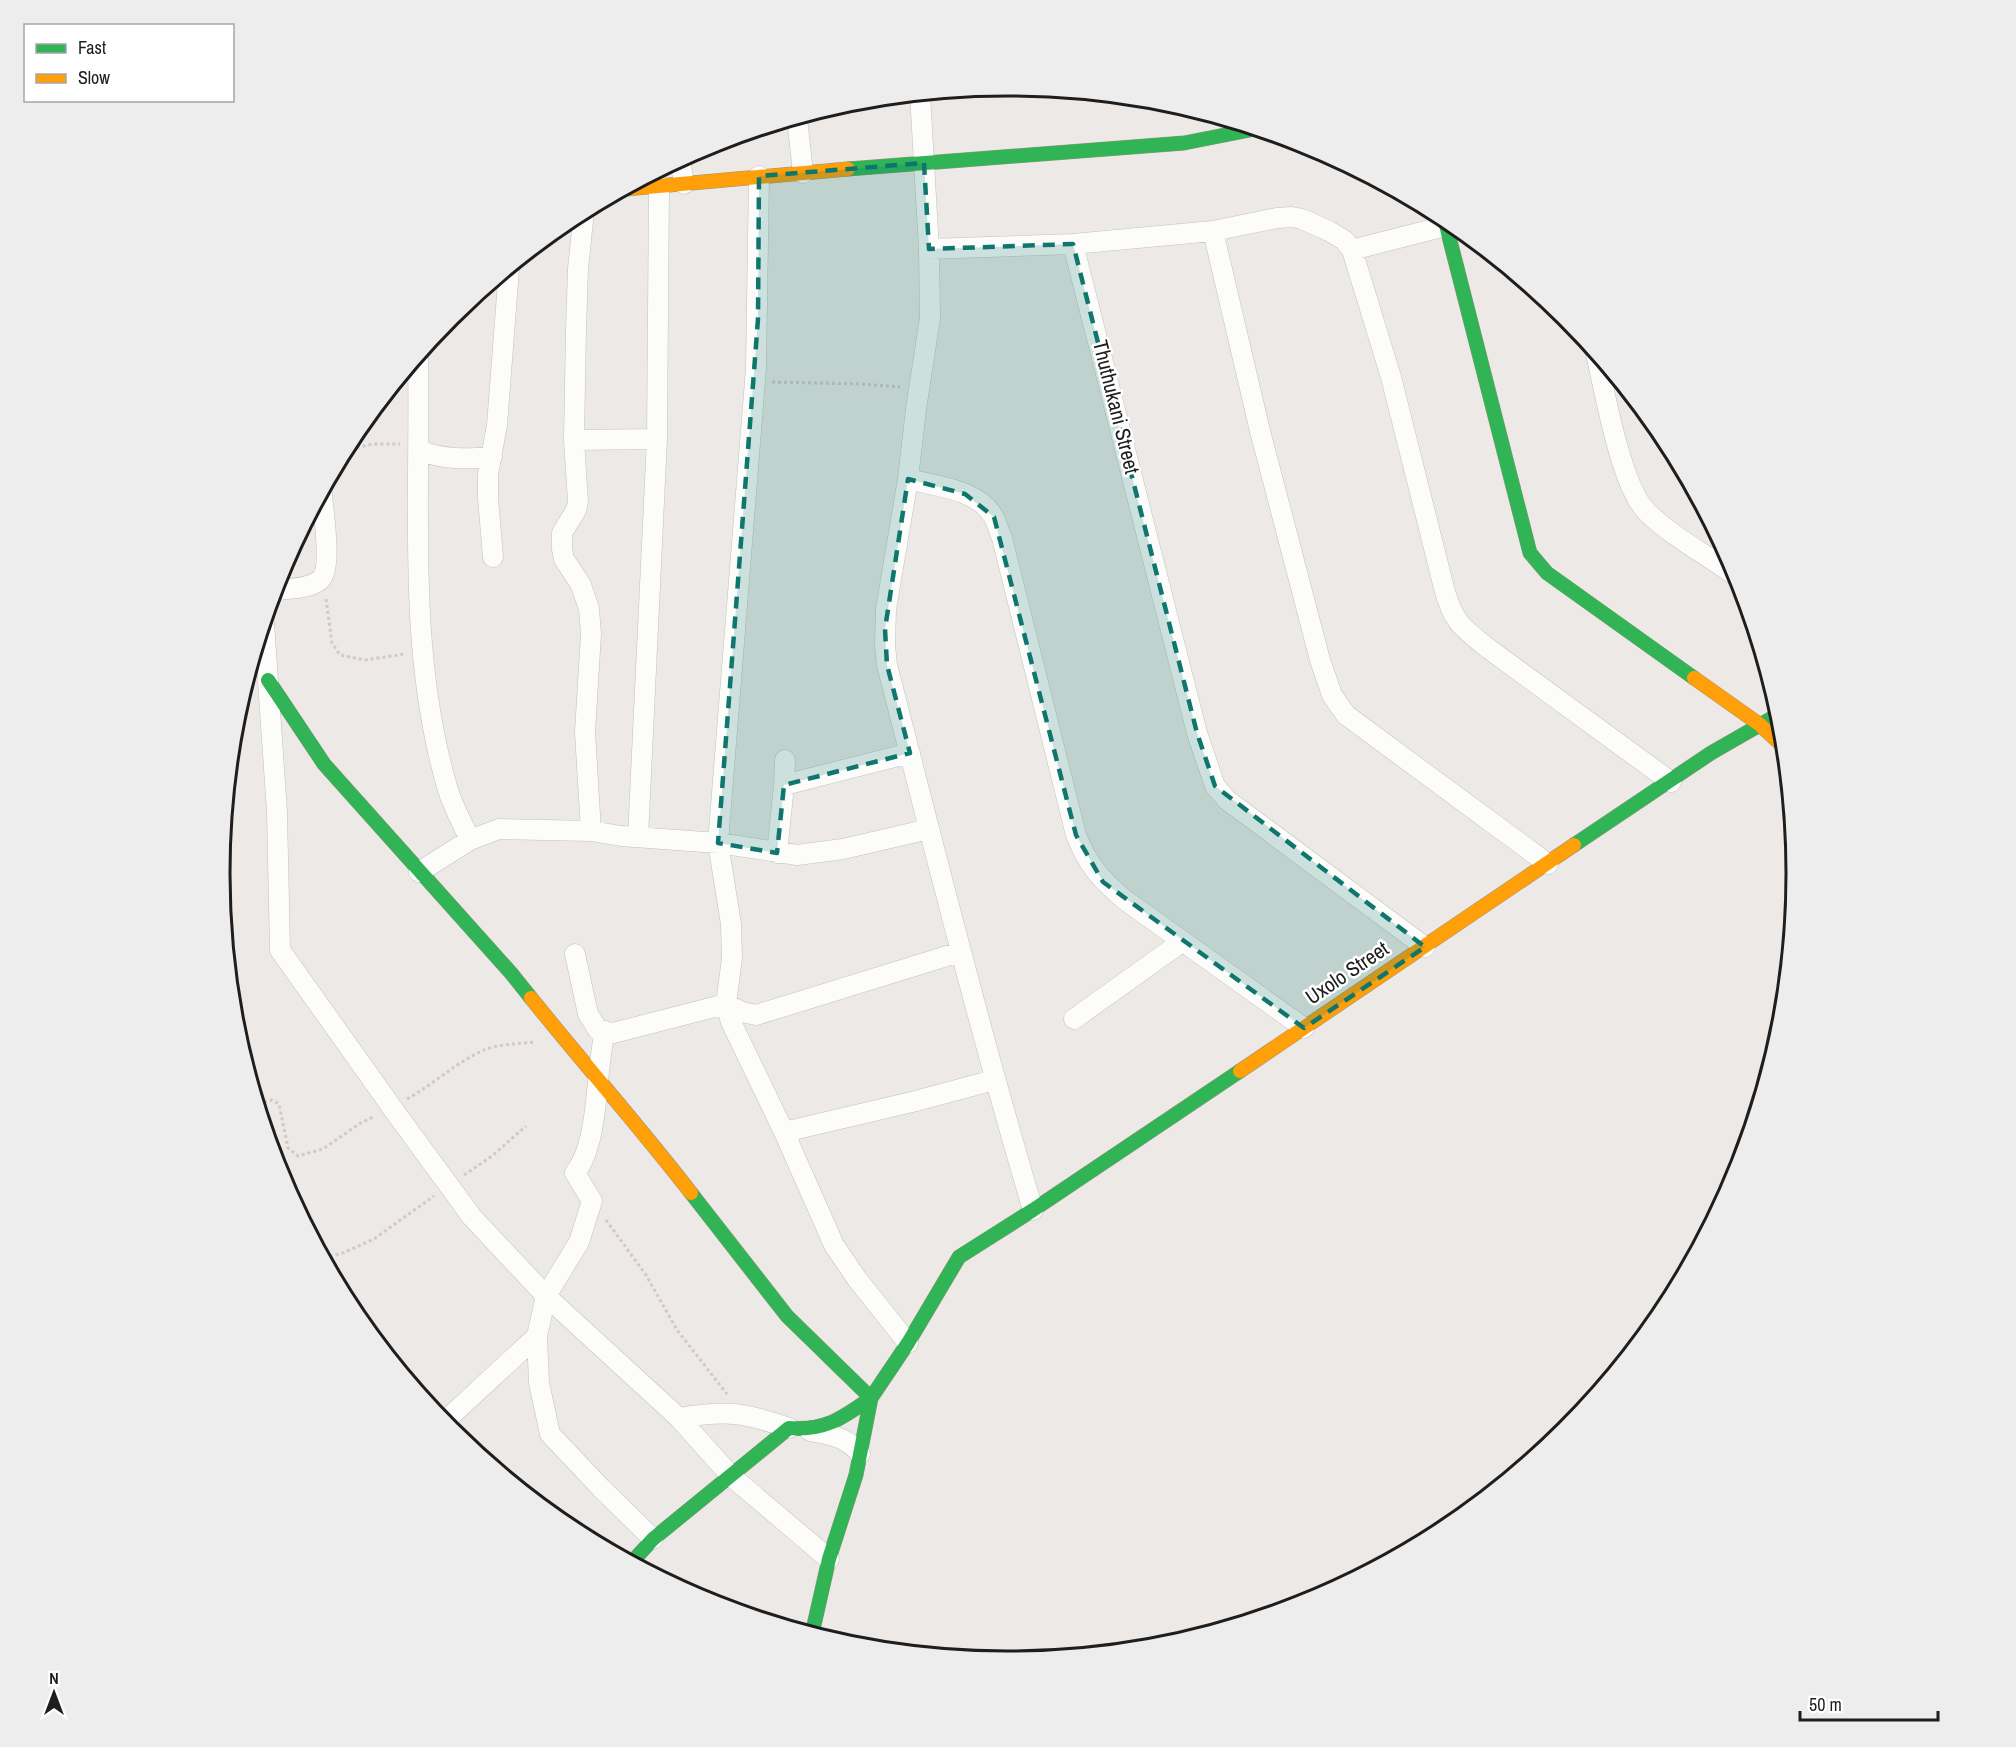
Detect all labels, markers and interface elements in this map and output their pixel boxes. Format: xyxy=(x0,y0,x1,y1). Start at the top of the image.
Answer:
legend xyxy=(24,24,234,102)
text: Fast xyxy=(78,35,106,60)
text: Slow xyxy=(78,65,110,90)
street label: Thuthukani Street xyxy=(1086,337,1147,477)
street label: Uxolo Street xyxy=(1299,934,1394,1011)
north arrow xyxy=(24,1663,84,1723)
text: N xyxy=(49,1667,59,1689)
scale bar xyxy=(1800,1684,1938,1722)
text: 50 m xyxy=(1809,1692,1842,1717)

